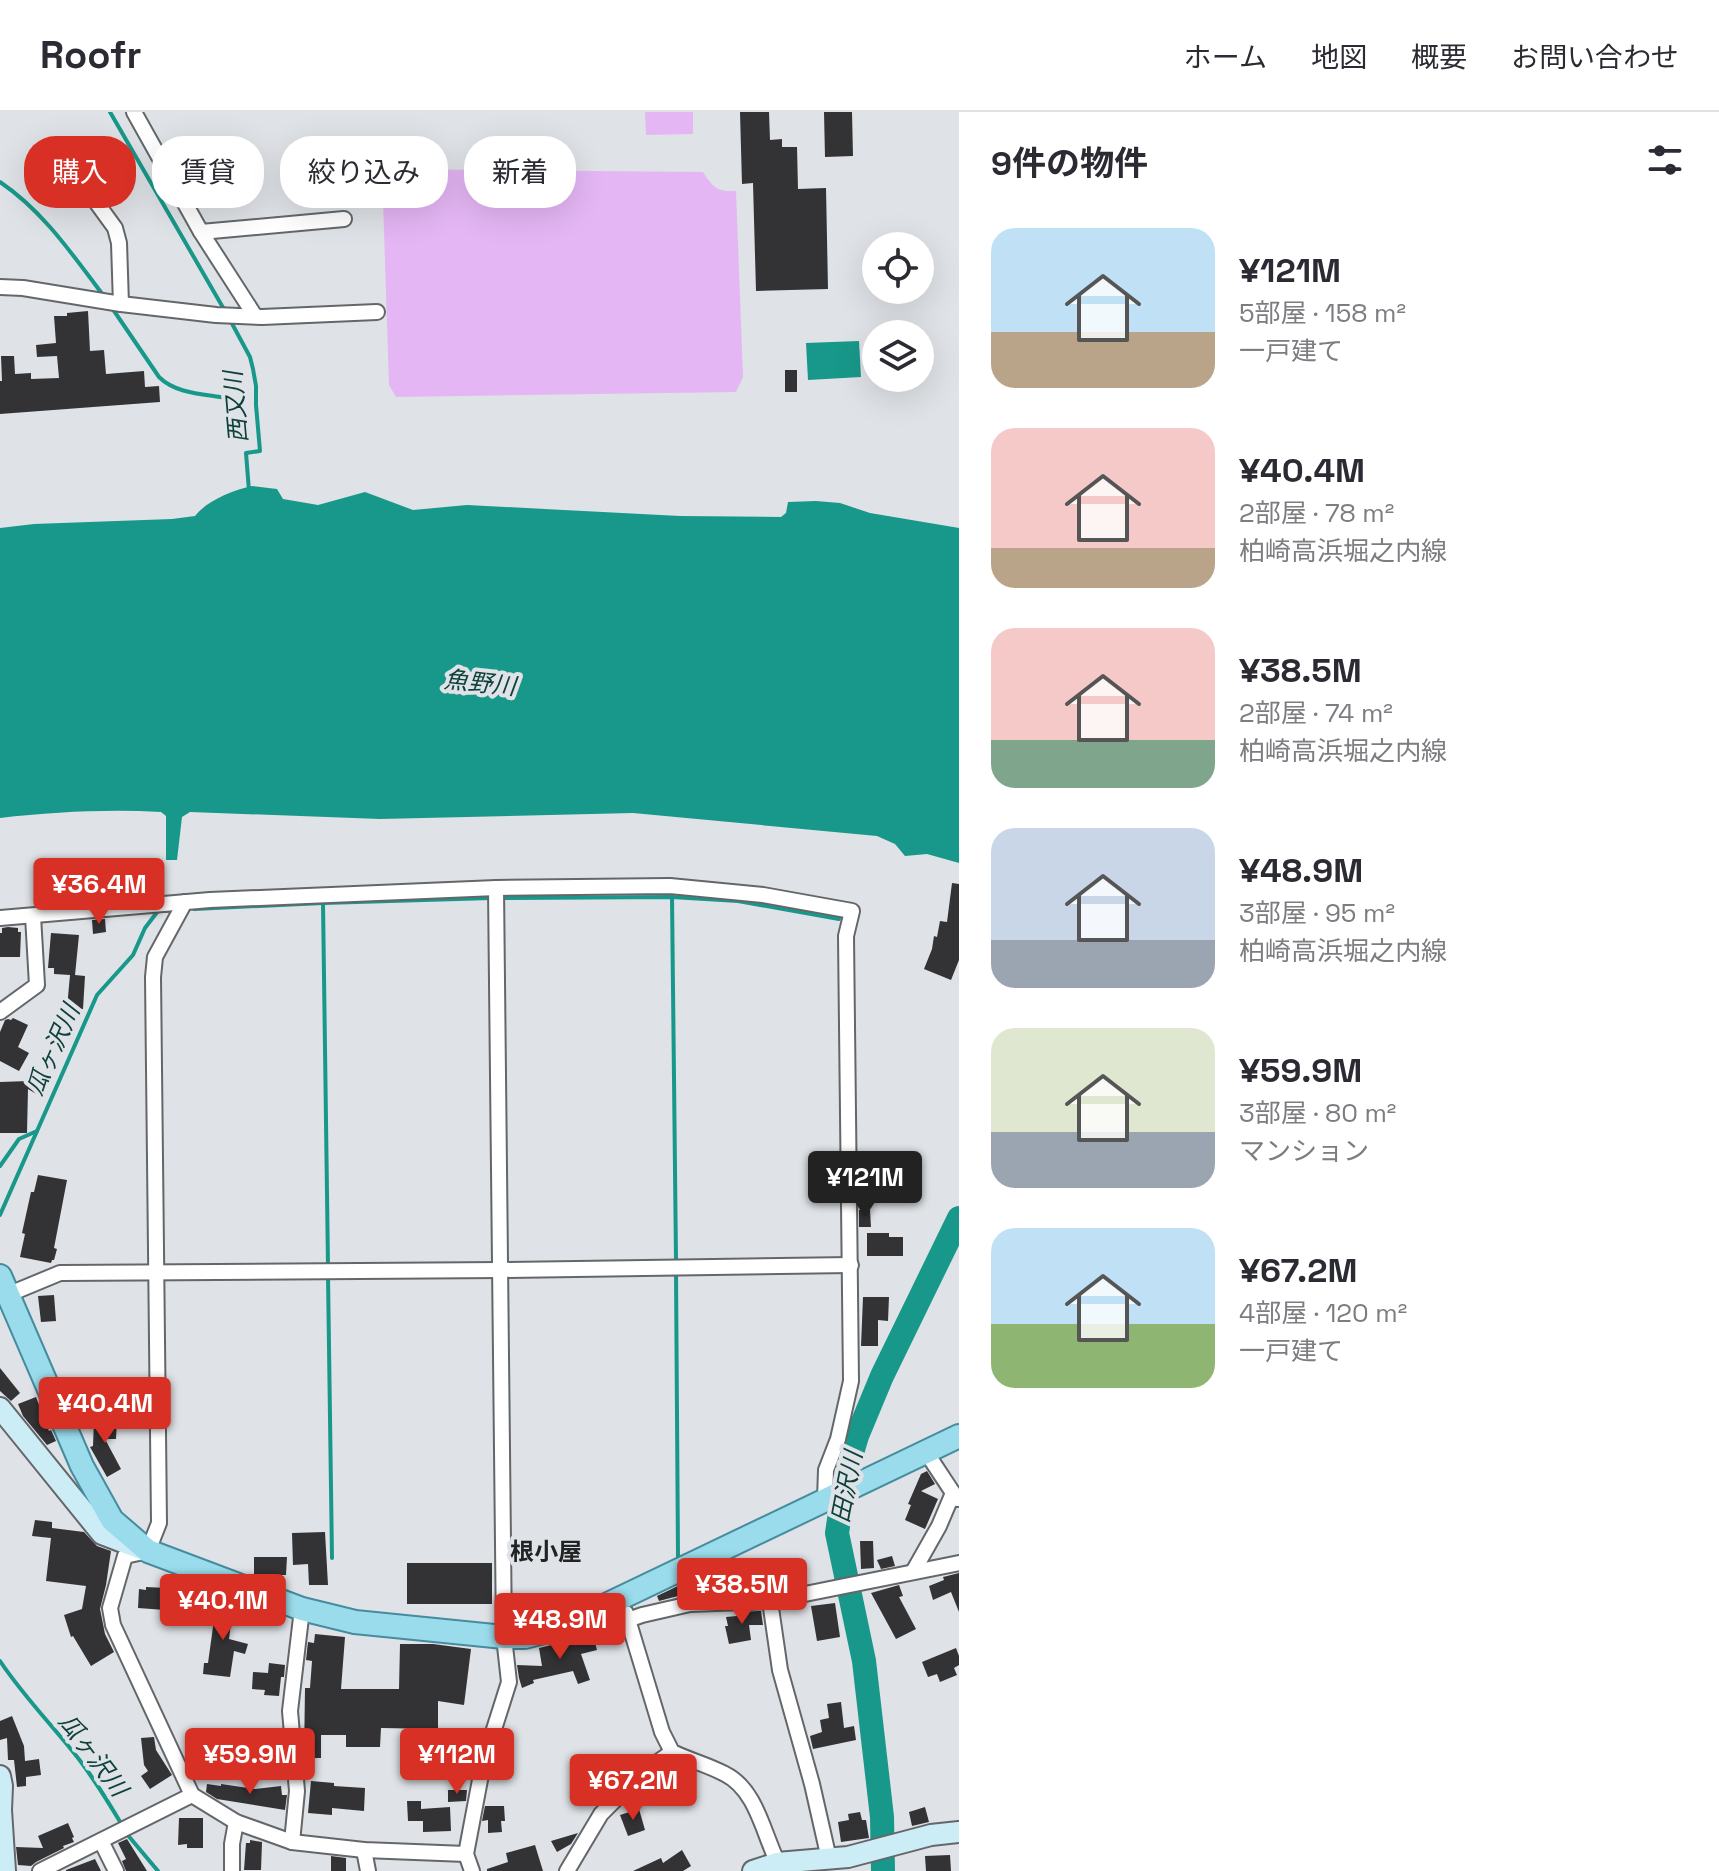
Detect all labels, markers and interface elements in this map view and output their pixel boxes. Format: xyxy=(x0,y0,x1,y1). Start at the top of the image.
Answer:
text: Roofr xyxy=(40,31,142,79)
text: ホーム xyxy=(1184,39,1267,75)
text: 地図 xyxy=(1311,39,1367,75)
text: 概要 xyxy=(1411,39,1467,75)
text: お問い合わせ xyxy=(1511,39,1679,75)
chip: 購入 xyxy=(24,136,136,208)
chip: 賃貸 xyxy=(152,136,264,208)
chip: 絞り込み xyxy=(280,136,448,208)
chip: 新着 xyxy=(464,136,576,208)
icon: filters xyxy=(1643,138,1687,182)
text: 9件の物件 xyxy=(991,142,1148,185)
map controls xyxy=(862,232,934,392)
button: locate xyxy=(862,232,934,304)
text: ¥121M xyxy=(1239,249,1341,292)
icon: home xyxy=(1055,260,1151,356)
text: 5部屋 · 158 m² xyxy=(1239,296,1406,330)
button: layers xyxy=(862,320,934,392)
text: 一戸建て xyxy=(1239,334,1343,368)
water label: 西又川 xyxy=(217,367,254,444)
text: ¥40.4M xyxy=(1239,449,1365,492)
icon: home xyxy=(1055,460,1151,556)
text: 2部屋 · 78 m² xyxy=(1239,496,1394,530)
text: 柏崎高浜堀之内線 xyxy=(1239,534,1447,568)
text: ¥38.5M xyxy=(1239,649,1362,692)
icon: home xyxy=(1055,660,1151,756)
water label: 魚野川 xyxy=(443,663,520,702)
text: 2部屋 · 74 m² xyxy=(1239,696,1393,730)
text: 柏崎高浜堀之内線 xyxy=(1239,734,1447,768)
text: ¥48.9M xyxy=(1239,849,1363,892)
pin: ¥36.4M xyxy=(34,858,164,926)
icon: home xyxy=(1055,860,1151,956)
text: ¥36.4M xyxy=(51,867,147,901)
text: 3部屋 · 95 m² xyxy=(1239,896,1395,930)
text: 柏崎高浜堀之内線 xyxy=(1239,934,1447,968)
water label: 瓜ヶ沢川 xyxy=(19,997,87,1100)
text: ¥59.9M xyxy=(1239,1049,1362,1092)
icon: home xyxy=(1055,1060,1151,1156)
text: 3部屋 · 80 m² xyxy=(1239,1096,1396,1130)
text: マンション xyxy=(1239,1134,1369,1168)
pin: ¥121M xyxy=(809,1151,921,1219)
text: ¥121M xyxy=(826,1160,904,1194)
text: ¥67.2M xyxy=(1239,1249,1357,1292)
icon: home xyxy=(1055,1260,1151,1356)
text: 4部屋 · 120 m² xyxy=(1239,1296,1407,1330)
text: 一戸建て xyxy=(1239,1334,1343,1368)
pin: ¥40.4M xyxy=(40,1377,170,1445)
text: ¥40.4M xyxy=(57,1386,153,1420)
water label: 田沢川 xyxy=(824,1446,869,1525)
district label: 根小屋 xyxy=(510,1536,582,1567)
pin: ¥38.5M xyxy=(677,1558,807,1626)
text: ¥38.5M xyxy=(695,1567,789,1601)
pin: ¥40.1M xyxy=(158,1574,288,1642)
text: ¥40.1M xyxy=(178,1583,268,1617)
pin: ¥48.9M xyxy=(495,1593,625,1661)
text: ¥48.9M xyxy=(513,1602,607,1636)
water label: 瓜ヶ沢川 xyxy=(52,1707,136,1805)
pin: ¥59.9M xyxy=(185,1728,315,1796)
pin: ¥112M xyxy=(401,1728,513,1796)
text: ¥59.9M xyxy=(203,1737,297,1771)
text: ¥112M xyxy=(418,1737,496,1771)
pin: ¥67.2M xyxy=(568,1754,698,1822)
text: ¥67.2M xyxy=(588,1763,678,1797)

